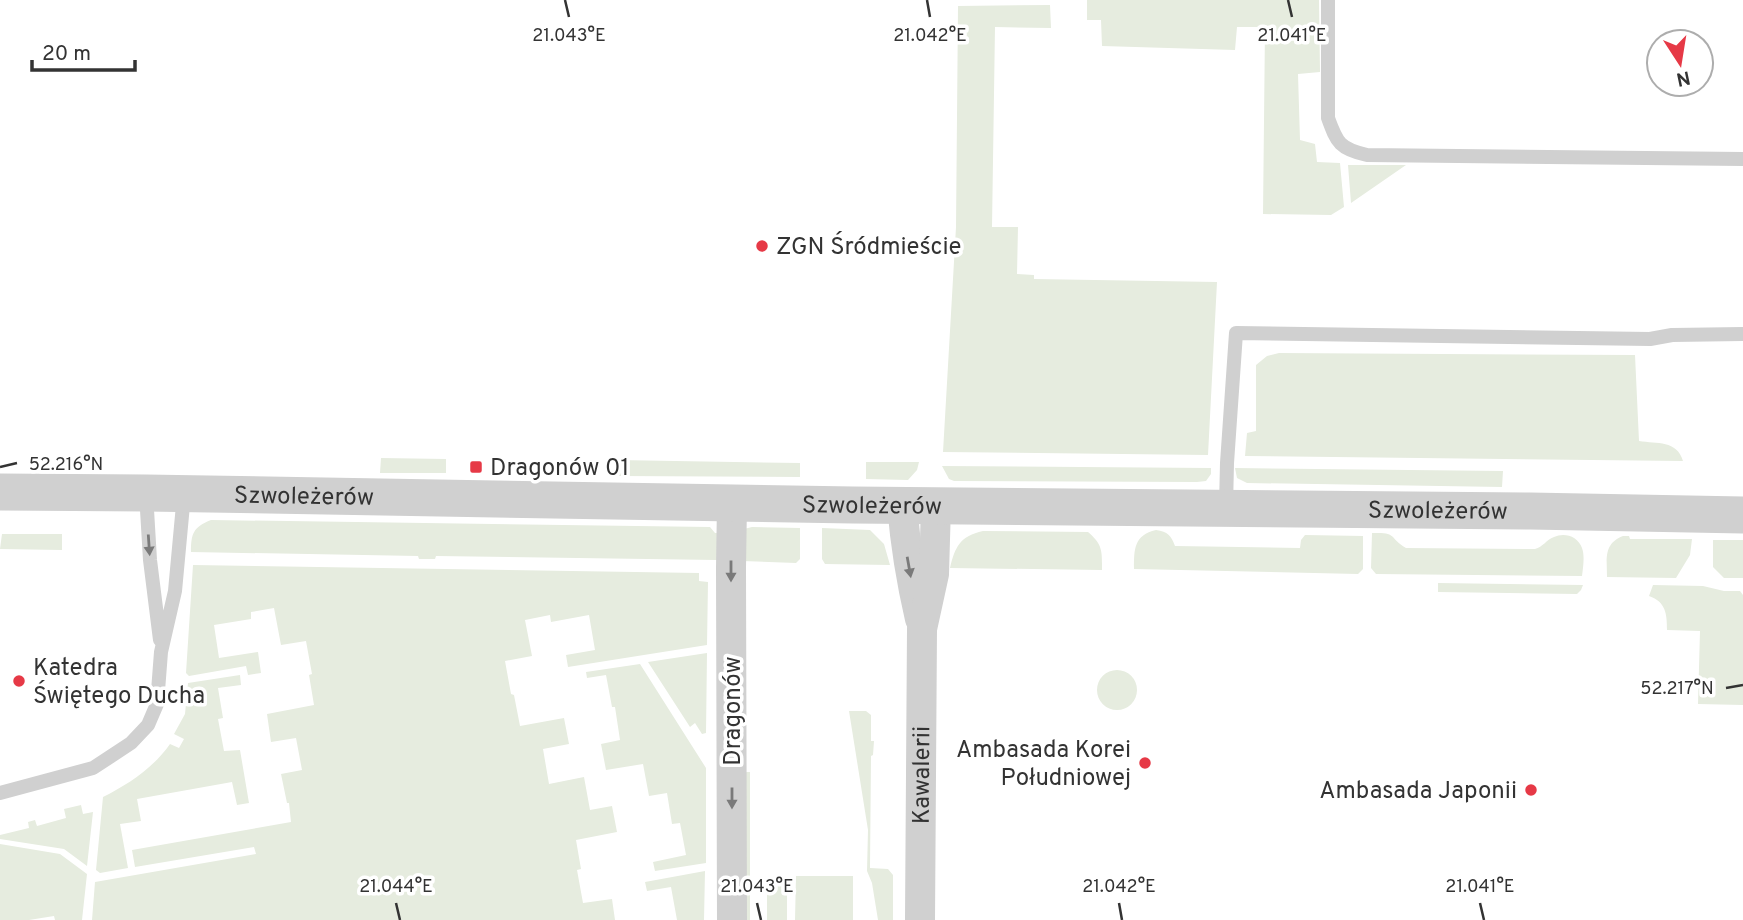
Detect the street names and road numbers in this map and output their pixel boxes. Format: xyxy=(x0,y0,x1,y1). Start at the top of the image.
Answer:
street label: Szwoleżerów xyxy=(234,481,374,514)
street label: Szwoleżerów xyxy=(802,491,942,523)
street label: Szwoleżerów xyxy=(1368,497,1508,528)
street label: Dragonów xyxy=(719,656,749,766)
street label: Kawalerii xyxy=(908,726,938,824)

